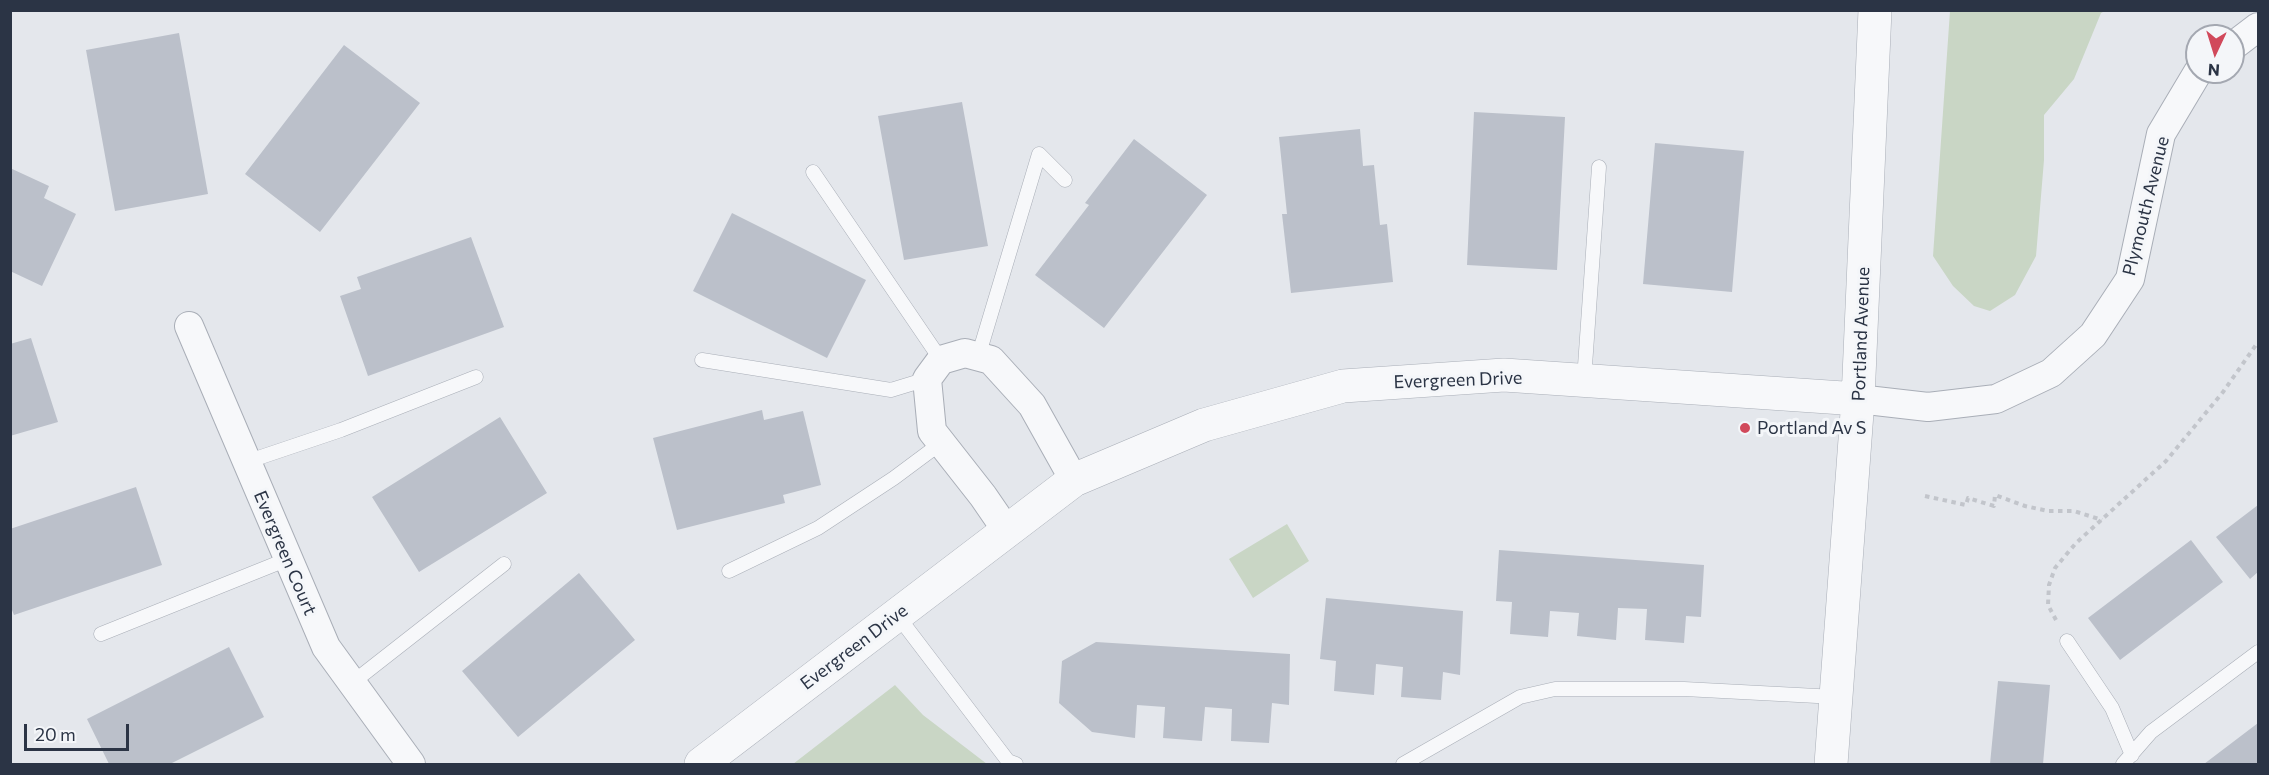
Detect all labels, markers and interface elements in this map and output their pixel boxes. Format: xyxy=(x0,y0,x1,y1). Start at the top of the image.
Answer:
north arrow xyxy=(2185,24,2245,84)
text: N xyxy=(2207,61,2220,80)
street label: Plymouth Avenue xyxy=(2118,134,2174,278)
street label: Portland Avenue xyxy=(1848,266,1874,402)
street label: Evergreen Drive xyxy=(1393,367,1523,393)
place label: Portland Av S xyxy=(1757,417,1866,439)
marker: Portland Av S xyxy=(1738,421,1752,435)
street label: Evergreen Court xyxy=(249,488,321,618)
street label: Evergreen Drive xyxy=(796,600,912,694)
scale bar xyxy=(27,712,132,750)
text: 20 m xyxy=(35,723,76,745)

